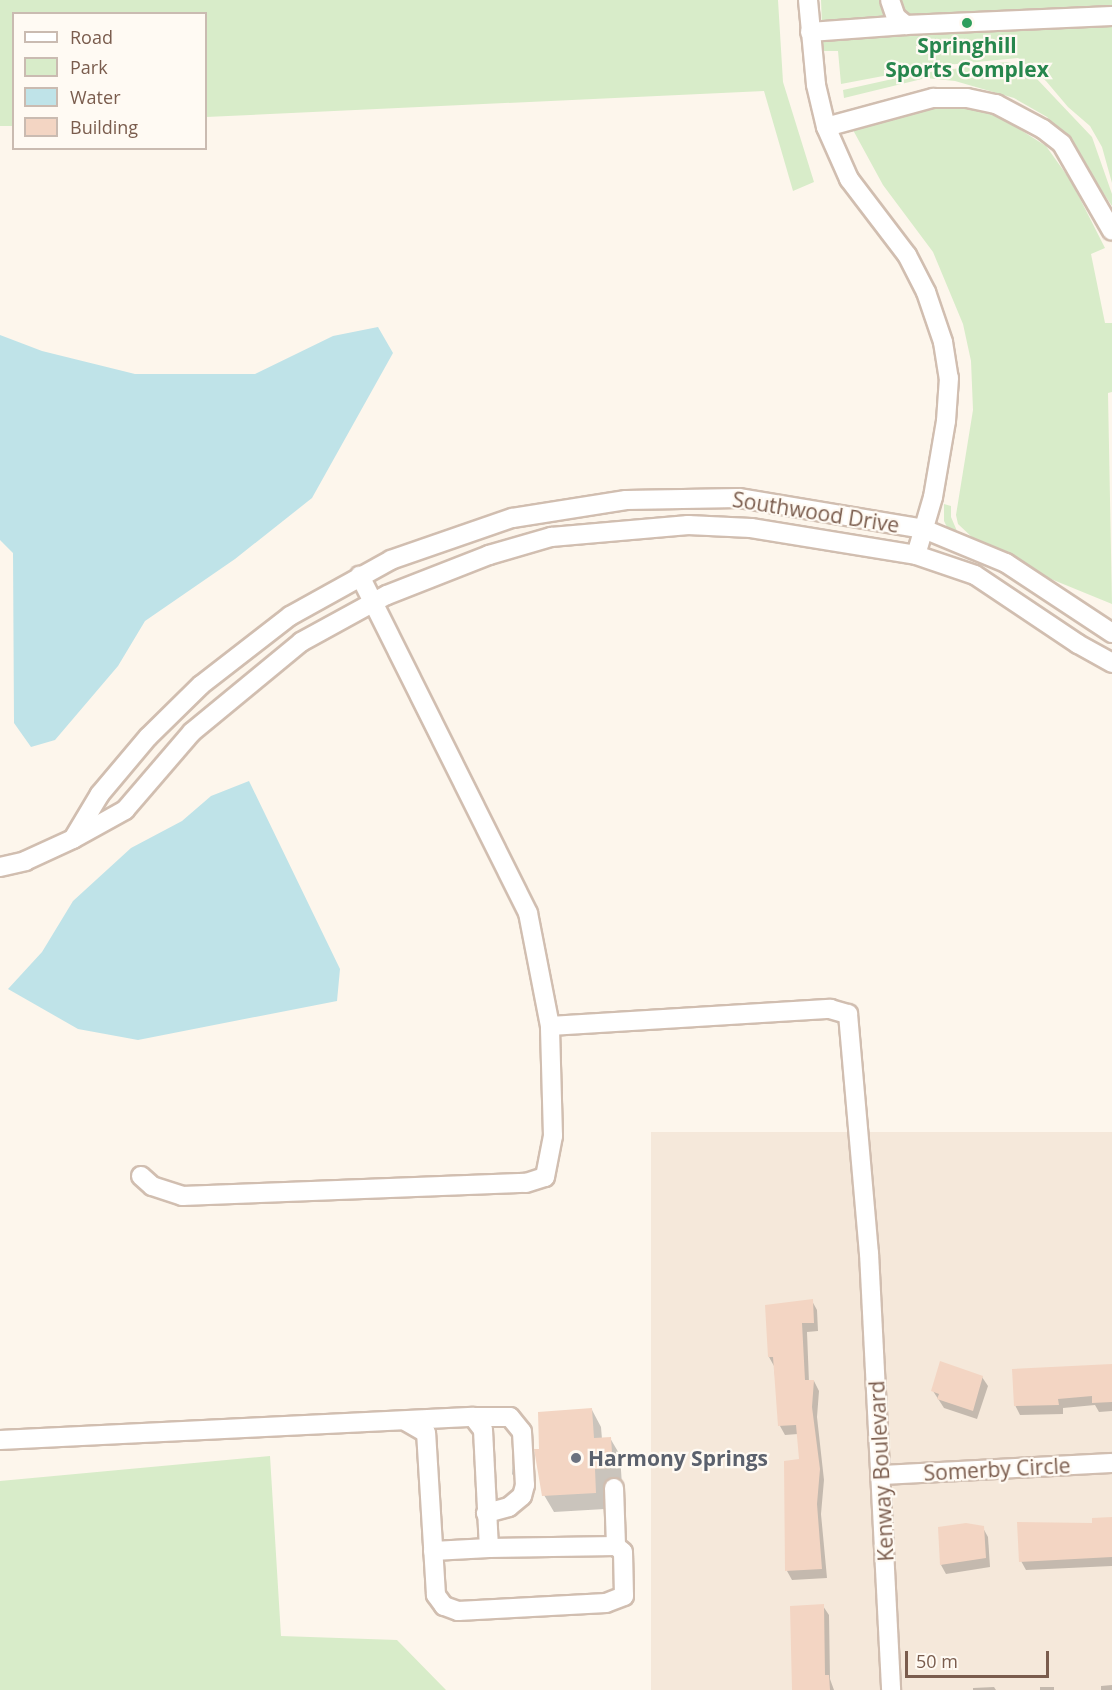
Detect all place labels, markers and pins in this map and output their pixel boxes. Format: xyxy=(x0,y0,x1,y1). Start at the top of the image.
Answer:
marker: Springhill Sports Complex xyxy=(960,16,974,30)
place label: Springhill Sports Complex xyxy=(885,32,1049,82)
place label: Harmony Springs xyxy=(588,1445,768,1471)
marker: Harmony Springs xyxy=(569,1451,583,1465)

